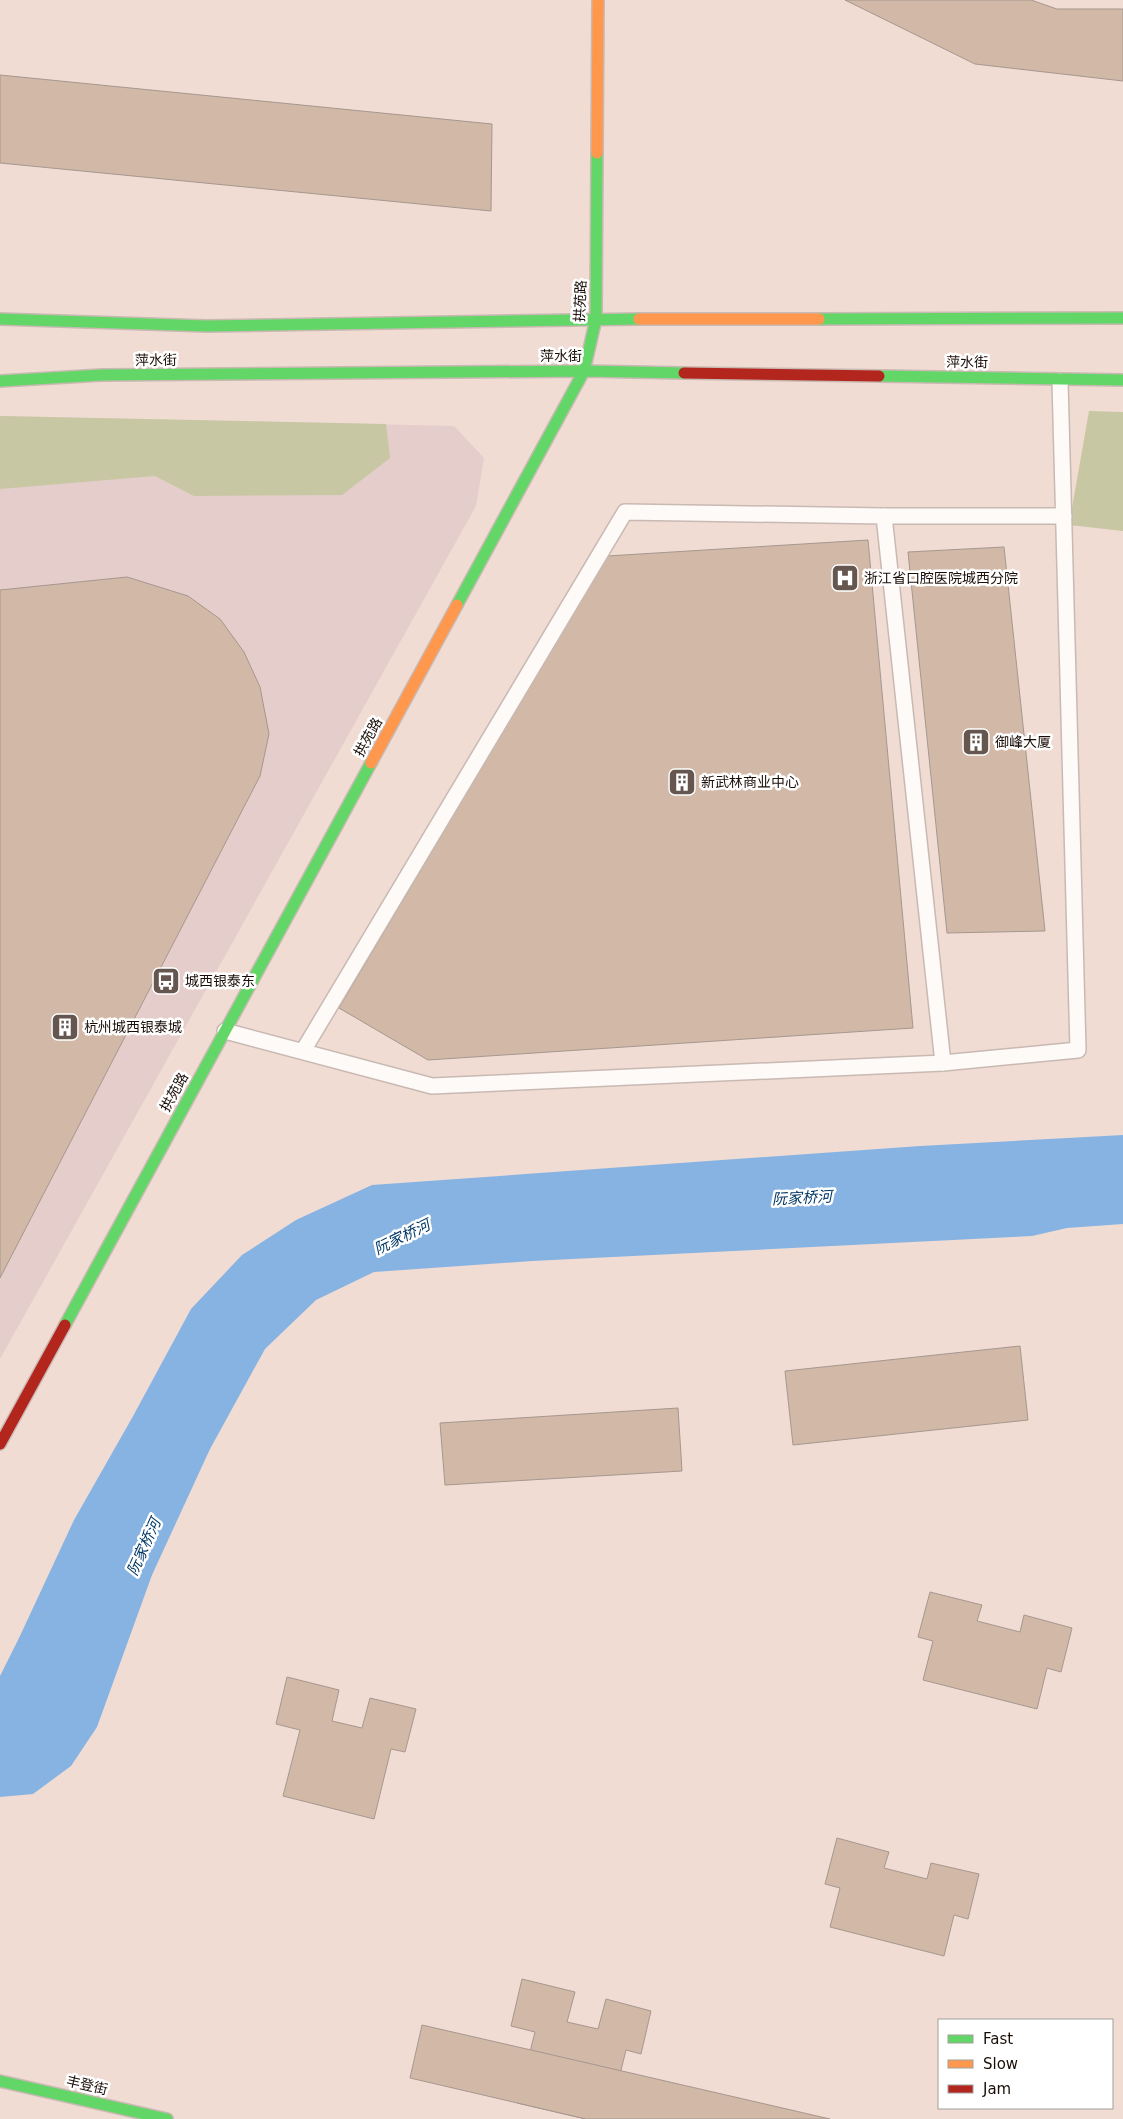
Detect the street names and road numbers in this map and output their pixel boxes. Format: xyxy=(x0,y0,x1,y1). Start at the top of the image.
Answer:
street label: 拱苑路 xyxy=(571,280,589,322)
street label: 萍水街 xyxy=(540,348,582,364)
street label: 萍水街 xyxy=(135,352,177,368)
street label: 萍水街 xyxy=(946,354,988,370)
street label: 拱苑路 xyxy=(351,715,385,759)
street label: 拱苑路 xyxy=(157,1070,191,1114)
street label: 丰登街 xyxy=(65,2072,109,2098)

